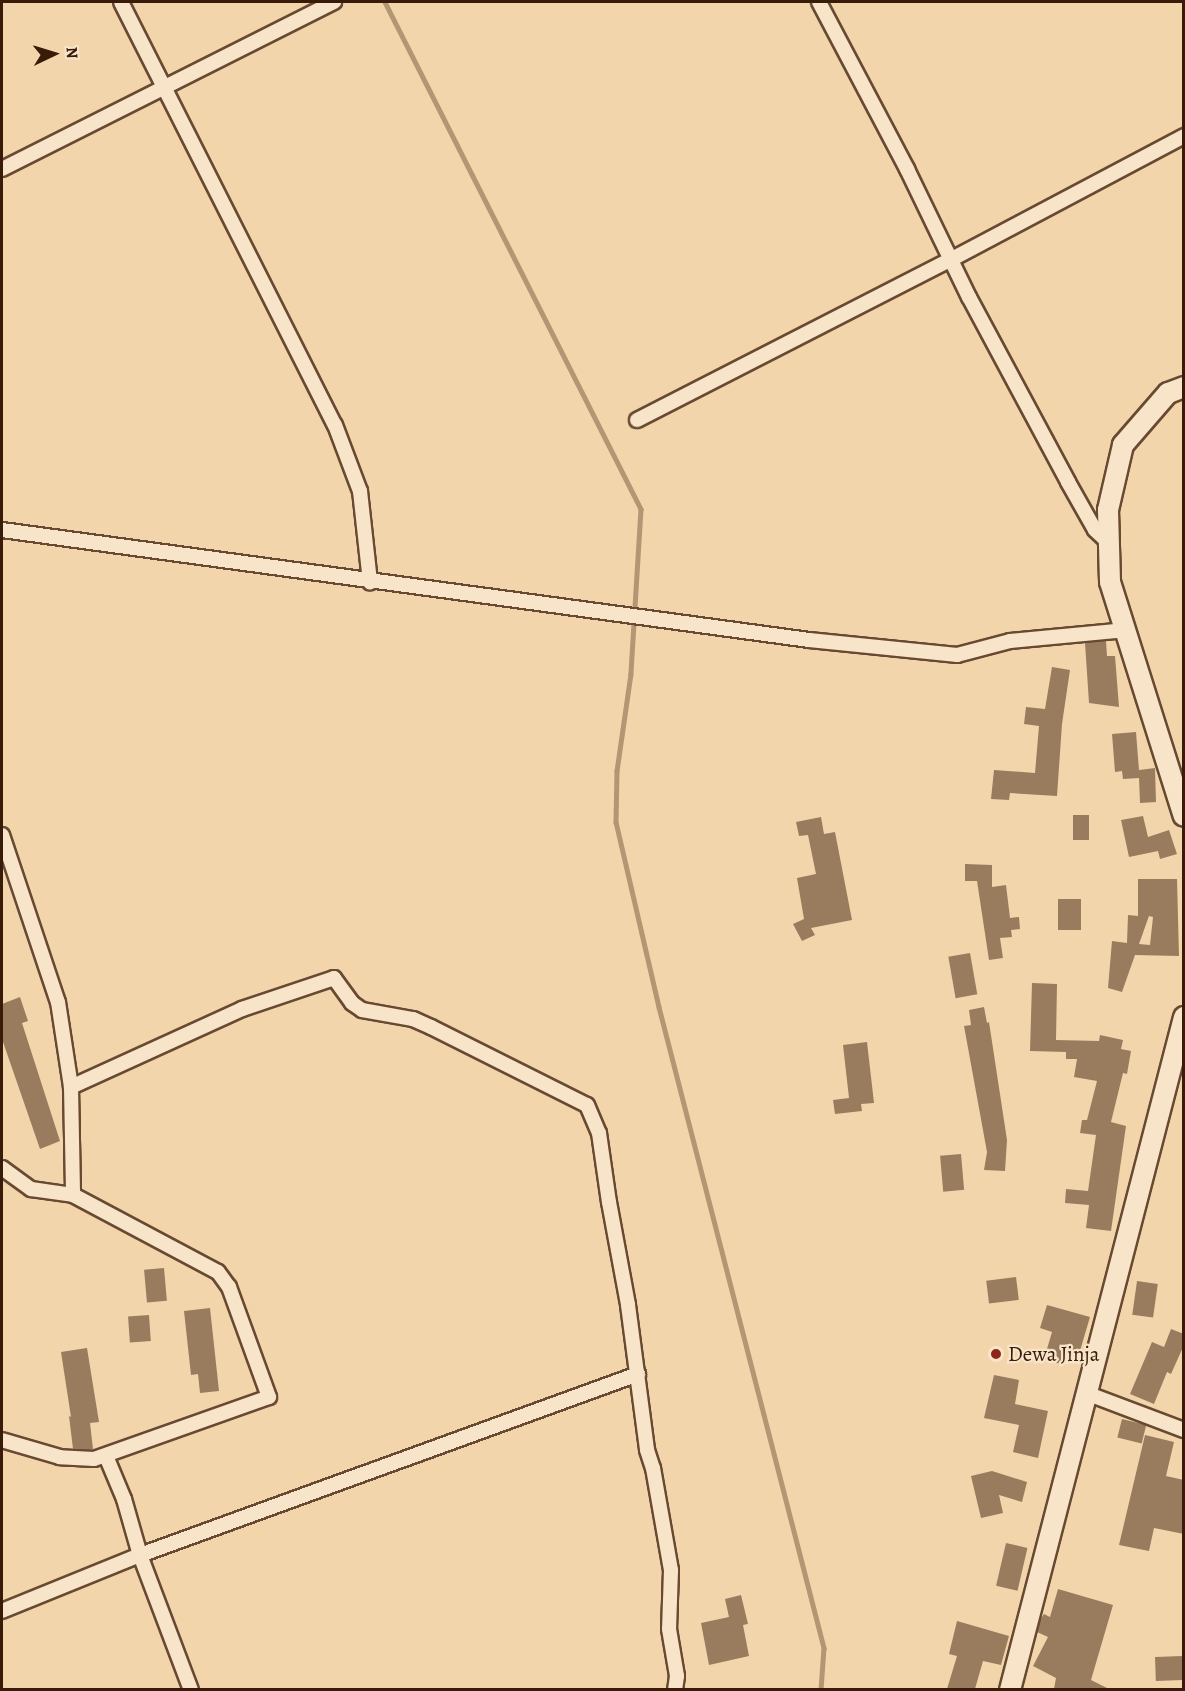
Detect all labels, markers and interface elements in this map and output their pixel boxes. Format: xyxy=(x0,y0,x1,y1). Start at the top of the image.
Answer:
north arrow xyxy=(24,24,84,84)
text: N xyxy=(61,46,83,59)
place label: Dewa Jinja xyxy=(1008,1341,1099,1367)
marker: Dewa Jinja xyxy=(989,1347,1003,1361)

